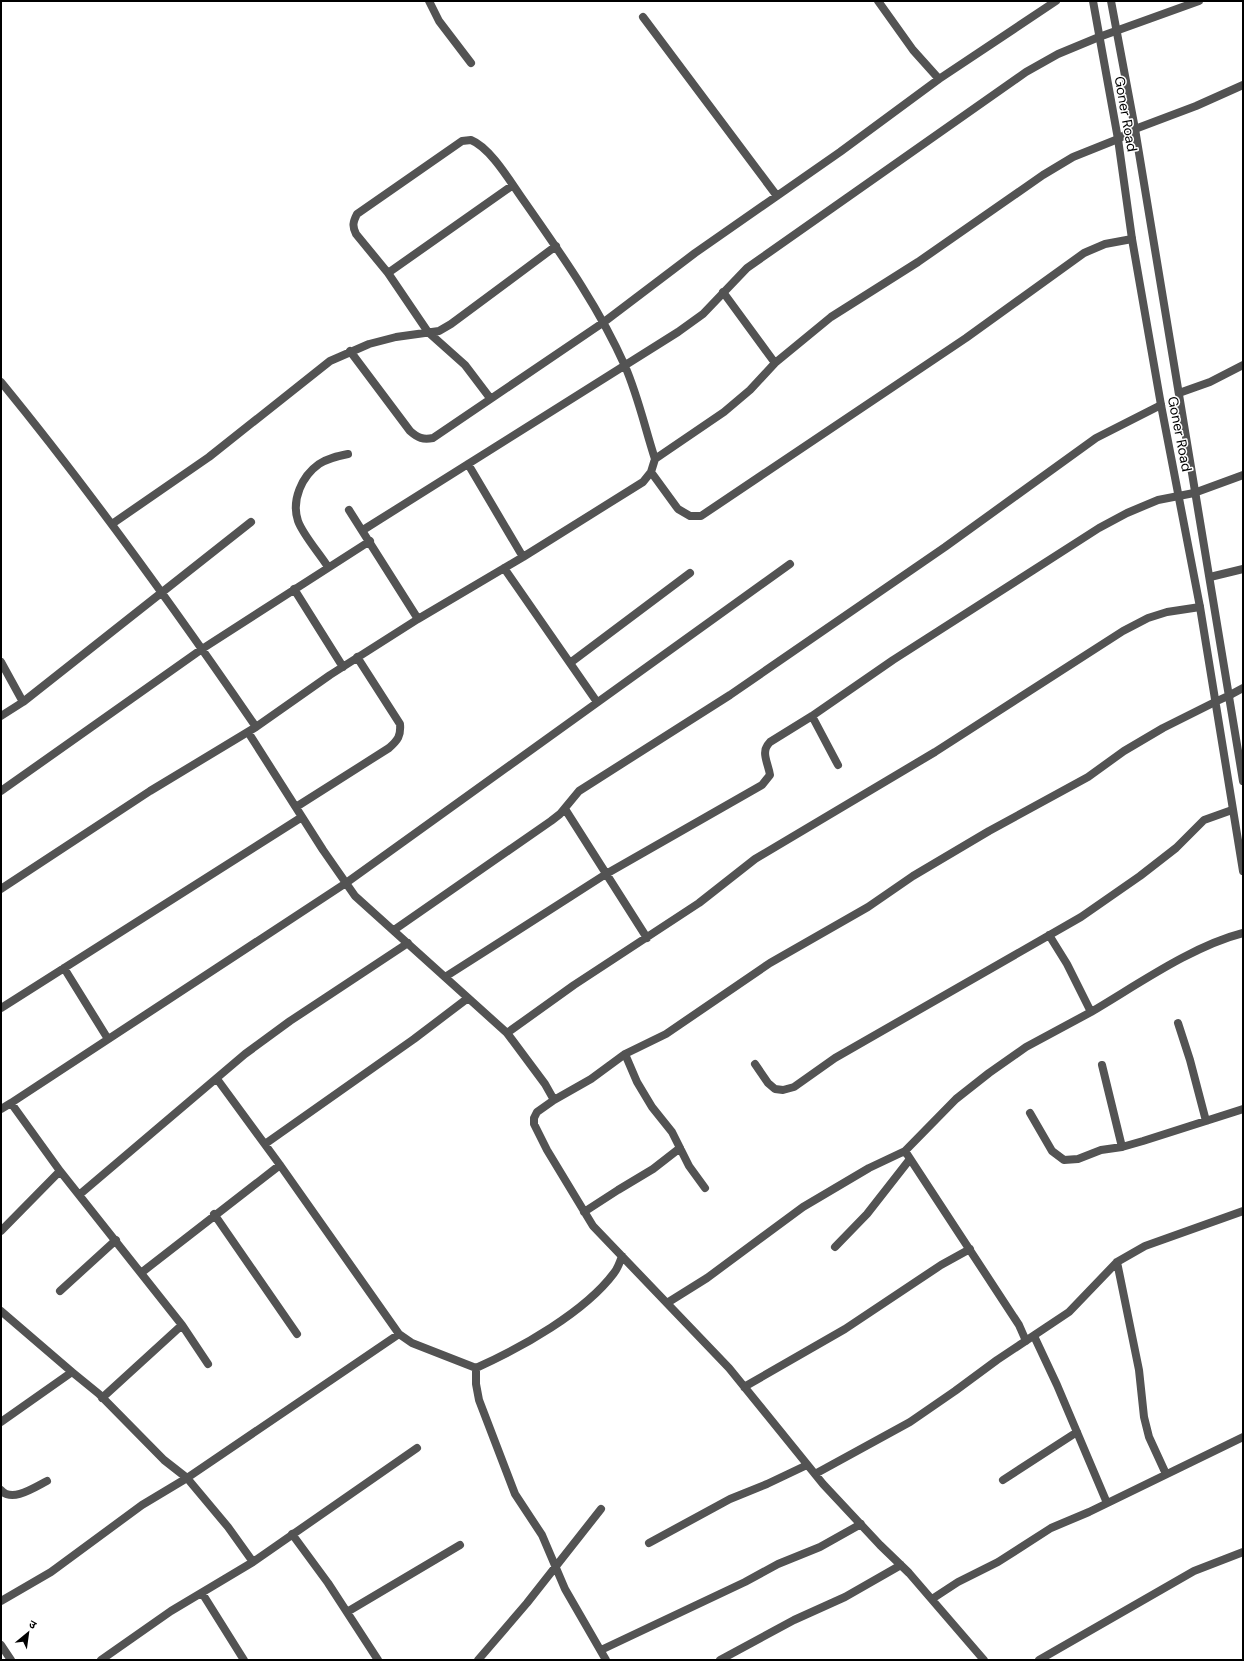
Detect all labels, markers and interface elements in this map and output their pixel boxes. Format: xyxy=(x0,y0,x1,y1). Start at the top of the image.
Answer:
street label: Goner Road xyxy=(1111,75,1141,153)
street label: Goner Road xyxy=(1164,395,1196,473)
north arrow xyxy=(8,1613,48,1653)
text: उ xyxy=(27,1617,40,1632)

